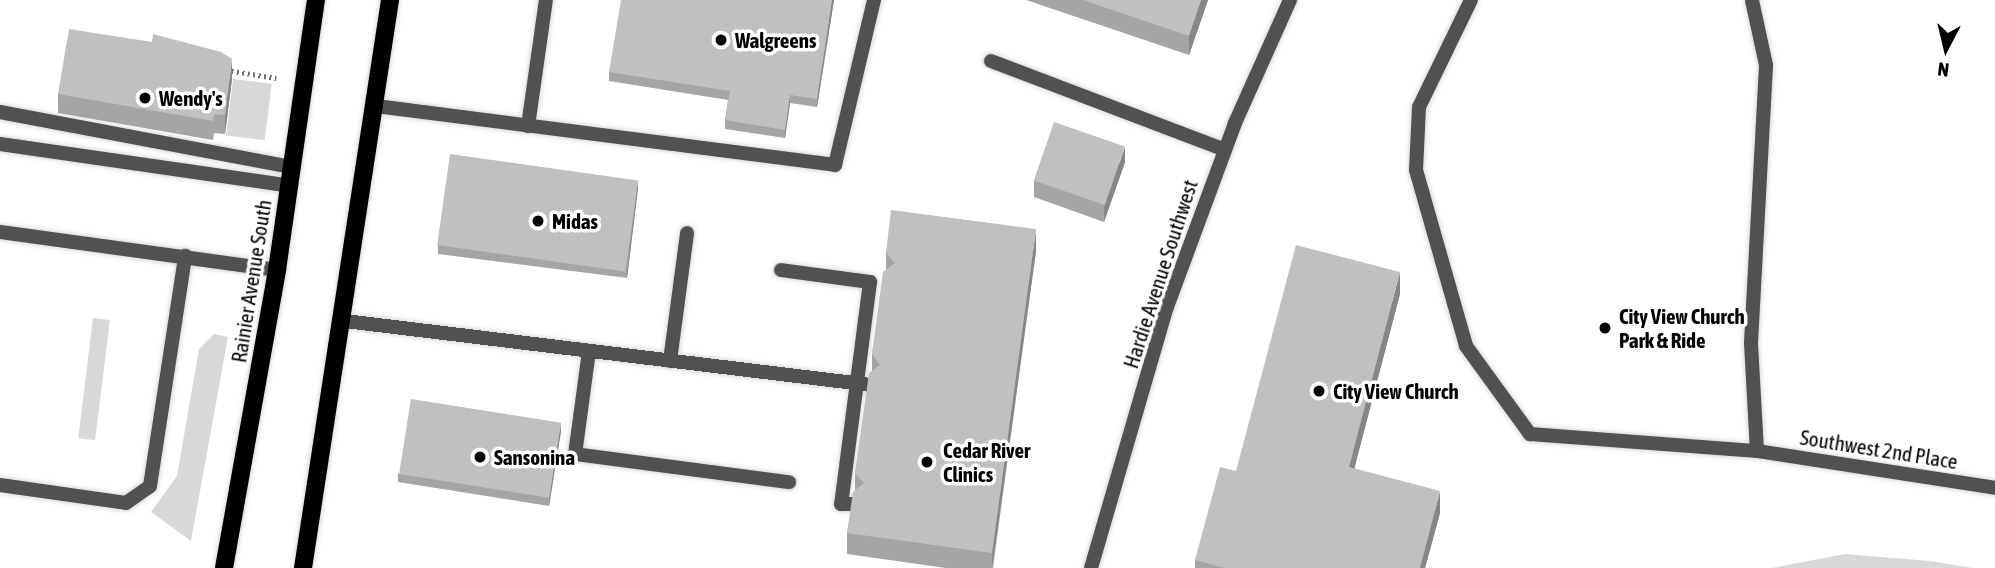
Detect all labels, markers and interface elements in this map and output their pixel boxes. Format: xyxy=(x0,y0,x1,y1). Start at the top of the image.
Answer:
north arrow xyxy=(1911,14,1981,84)
place label: Walgreens xyxy=(735,27,816,53)
marker: Walgreens xyxy=(713,32,729,48)
text: N xyxy=(1937,58,1950,81)
place label: Wendy's xyxy=(159,85,223,111)
marker: Wendy's xyxy=(137,90,153,106)
street label: Hardie Avenue Southwest xyxy=(1118,177,1202,371)
street label: Rainier Avenue South xyxy=(226,198,276,364)
place label: Midas xyxy=(552,208,598,234)
marker: Midas xyxy=(530,213,546,229)
place label: City View Church Park & Ride xyxy=(1619,303,1745,353)
marker: City View Church Park & Ride xyxy=(1597,320,1613,336)
place label: City View Church xyxy=(1333,378,1459,404)
marker: City View Church xyxy=(1311,383,1327,399)
street label: Southwest 2nd Place xyxy=(1798,424,1960,474)
place label: Cedar River Clinics xyxy=(943,437,1030,487)
place label: Sansonina xyxy=(494,444,575,470)
marker: Sansonina xyxy=(472,449,488,465)
marker: Cedar River Clinics xyxy=(917,452,937,472)

